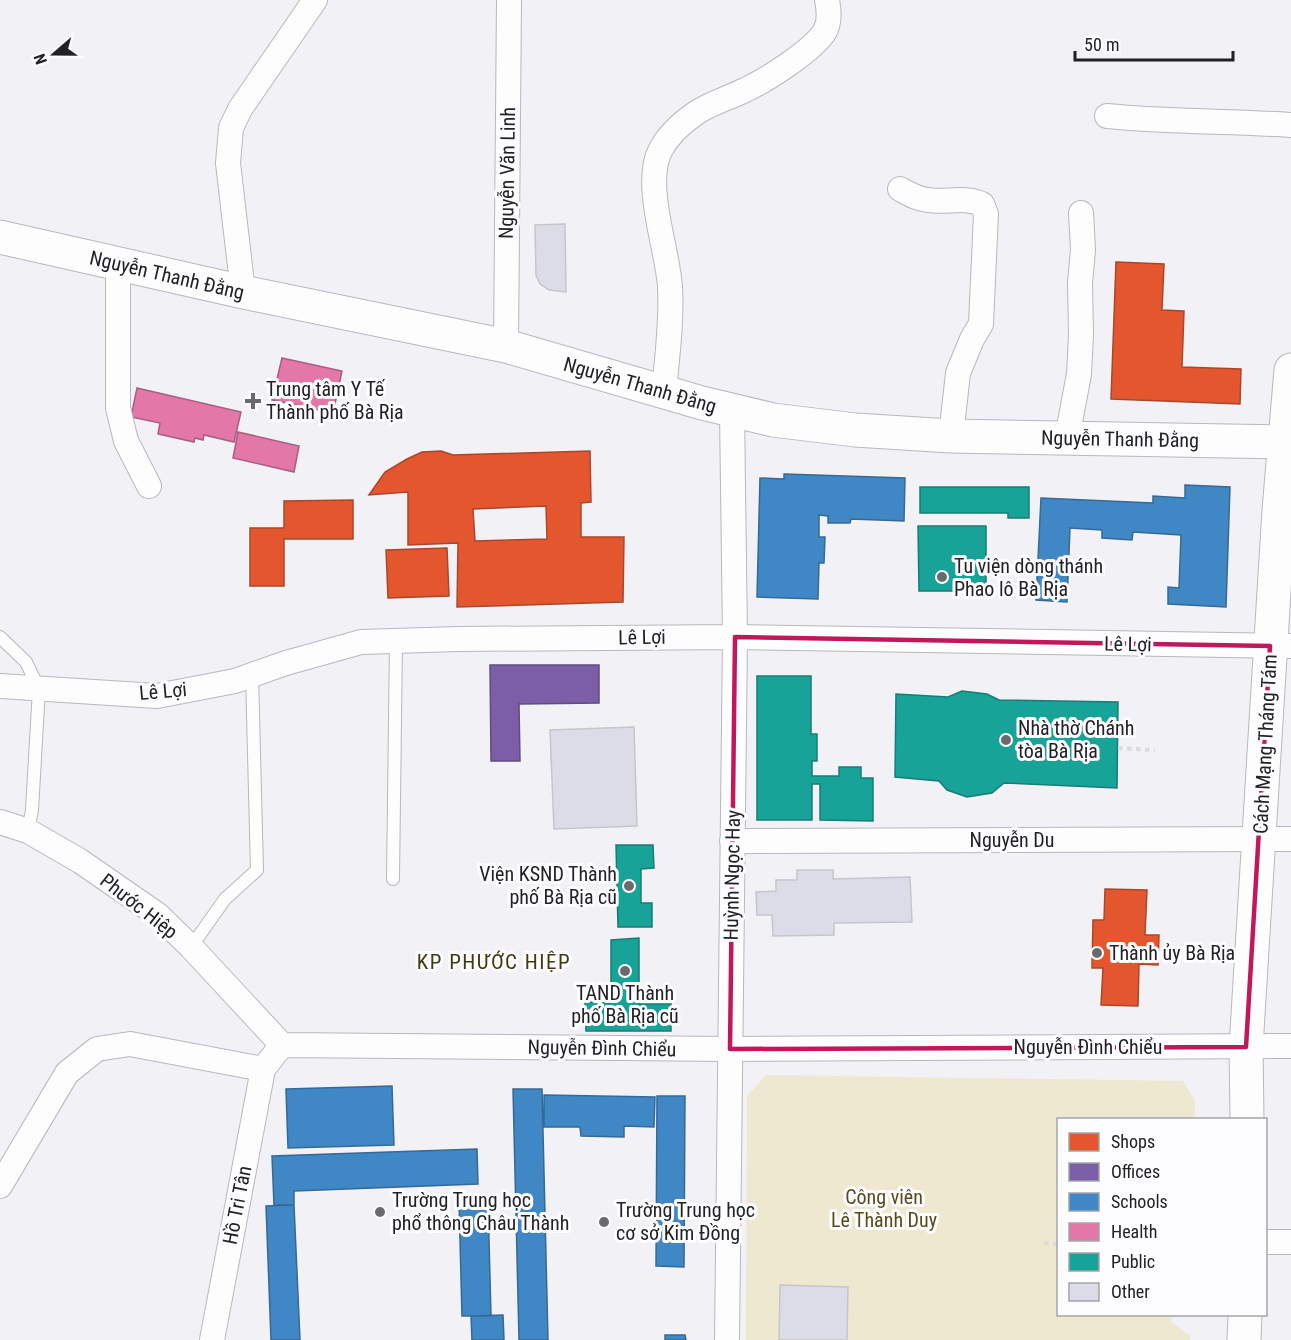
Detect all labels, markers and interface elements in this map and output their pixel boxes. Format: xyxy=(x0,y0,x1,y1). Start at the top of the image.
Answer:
north arrow xyxy=(24,24,84,84)
scale bar xyxy=(1075,24,1232,62)
text: 50 m xyxy=(1084,34,1119,55)
text: N xyxy=(30,51,51,67)
street label: Nguyễn Văn Linh xyxy=(494,107,520,239)
street label: Nguyễn Thanh Đằng xyxy=(87,246,247,304)
street label: Nguyễn Thanh Đằng xyxy=(561,352,719,418)
place label: Trung tâm Y Tế Thành phố Bà Rịa xyxy=(266,377,404,424)
marker: Trung tâm Y Tế Thành phố Bà Rịa xyxy=(244,392,262,410)
street label: Nguyễn Thanh Đằng xyxy=(1041,426,1199,452)
place label: Tu viện dòng thánh Phao lô Bà Rịa xyxy=(954,554,1103,601)
marker: Tu viện dòng thánh Phao lô Bà Rịa xyxy=(935,570,949,584)
street label: Lê Lợi xyxy=(618,625,666,649)
street label: Lê Lợi xyxy=(1104,632,1152,656)
street label: Cách Mạng Tháng Tám xyxy=(1248,653,1282,835)
street label: Lê Lợi xyxy=(138,677,188,705)
place label: Nhà thờ Chánh tòa Bà Rịa xyxy=(1018,716,1134,763)
marker: Nhà thờ Chánh tòa Bà Rịa xyxy=(999,733,1013,747)
street label: Huỳnh Ngọc Hay xyxy=(719,809,745,941)
street label: Nguyễn Du xyxy=(970,828,1054,852)
place label: Viện KSND Thành phố Bà Rịa cũ xyxy=(479,862,617,909)
street label: Phước Hiệp xyxy=(95,868,183,944)
marker: Viện KSND Thành phố Bà Rịa cũ xyxy=(622,879,636,893)
place label: Thành ủy Bà Rịa xyxy=(1109,941,1235,965)
marker: Thành ủy Bà Rịa xyxy=(1090,946,1104,960)
district label: KP PHƯỚC HIỆP xyxy=(417,950,571,974)
marker: TAND Thành phố Bà Rịa cũ xyxy=(618,964,632,978)
place label: TAND Thành phố Bà Rịa cũ xyxy=(571,981,679,1028)
street label: Nguyễn Đình Chiểu xyxy=(527,1035,677,1061)
street label: Nguyễn Đình Chiểu xyxy=(1014,1035,1162,1059)
legend xyxy=(1057,1118,1267,1316)
text: Shops xyxy=(1111,1131,1155,1152)
text: Offices xyxy=(1111,1161,1160,1182)
street label: Hồ Tri Tân xyxy=(218,1164,256,1246)
park label: Công viên Lê Thành Duy xyxy=(831,1185,937,1232)
place label: Trường Trung học phổ thông Châu Thành xyxy=(392,1188,569,1235)
text: Schools xyxy=(1111,1191,1168,1212)
place label: Trường Trung học cơ sở Kim Đồng xyxy=(616,1198,755,1245)
marker: Trường Trung học phổ thông Châu Thành xyxy=(373,1205,387,1219)
marker: Trường Trung học cơ sở Kim Đồng xyxy=(597,1215,611,1229)
text: Health xyxy=(1111,1221,1157,1242)
text: Public xyxy=(1111,1251,1155,1272)
text: Other xyxy=(1111,1281,1150,1302)

